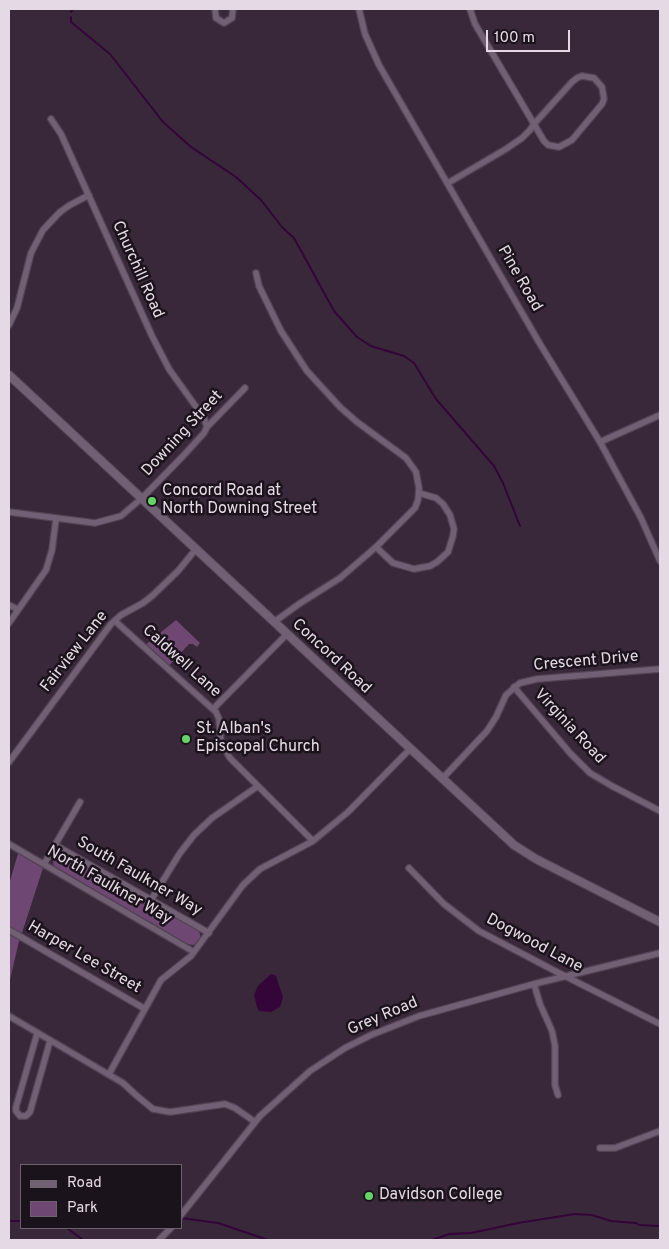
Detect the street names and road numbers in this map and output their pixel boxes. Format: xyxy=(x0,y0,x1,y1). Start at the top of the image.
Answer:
street label: Churchill Road xyxy=(107,218,167,322)
street label: Pine Road xyxy=(492,243,546,315)
street label: Downing Street xyxy=(138,387,228,481)
street label: Fairview Lane xyxy=(37,608,113,696)
street label: Concord Road xyxy=(287,615,375,699)
street label: Caldwell Lane xyxy=(138,622,224,702)
street label: Crescent Drive xyxy=(533,648,639,676)
street label: Virginia Road xyxy=(529,685,609,769)
street label: South Faulkner Way xyxy=(73,833,205,921)
street label: North Faulkner Way xyxy=(43,842,175,930)
street label: Dogwood Lane xyxy=(482,910,586,978)
street label: Harper Lee Street xyxy=(24,918,144,998)
street label: Grey Road xyxy=(345,994,421,1040)

